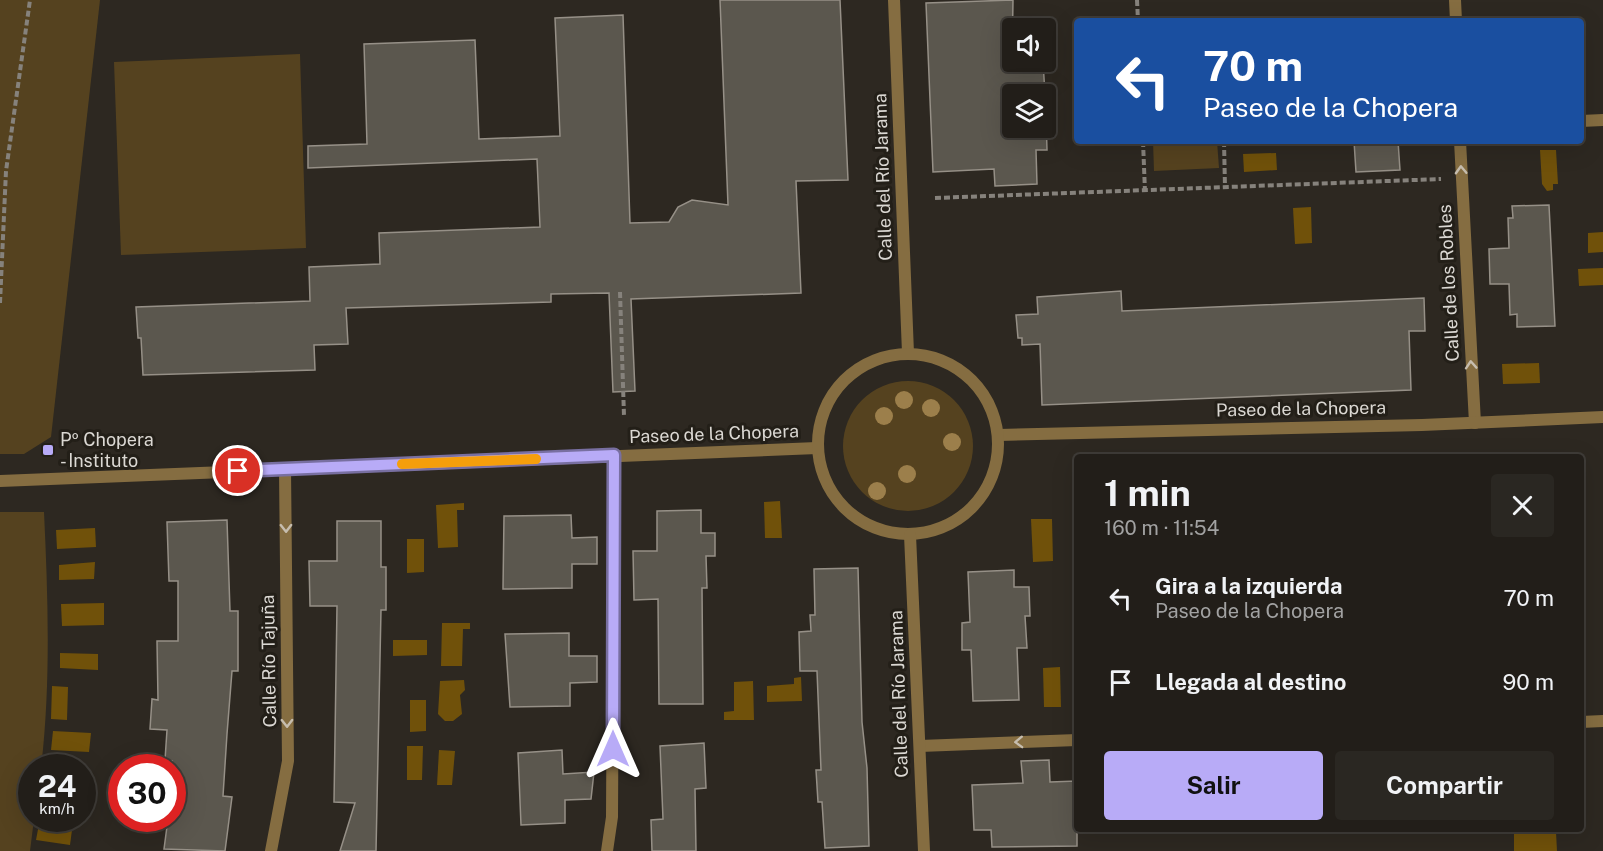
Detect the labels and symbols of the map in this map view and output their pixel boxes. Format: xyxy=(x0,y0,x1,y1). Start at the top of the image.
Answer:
street label: Calle del Río Jarama xyxy=(869,93,896,261)
one-way arrow xyxy=(1455,166,1468,175)
street label: Calle de los Robles xyxy=(1434,204,1463,362)
one-way arrow xyxy=(1465,360,1478,369)
street label: Paseo de la Chopera xyxy=(1216,397,1386,420)
street label: Paseo de la Chopera xyxy=(629,420,799,447)
place label: Pº Chopera - Instituto xyxy=(60,429,154,471)
marker: Pº Chopera - Instituto xyxy=(41,443,55,457)
pin xyxy=(212,445,263,496)
one-way arrow xyxy=(279,523,292,532)
street label: Calle Río Tajuña xyxy=(257,594,280,728)
street label: Calle del Río Jarama xyxy=(885,610,912,778)
position arrow xyxy=(581,717,645,781)
one-way arrow xyxy=(281,718,293,727)
one-way arrow xyxy=(1014,736,1023,749)
speed limit sign: 30 xyxy=(108,754,186,832)

